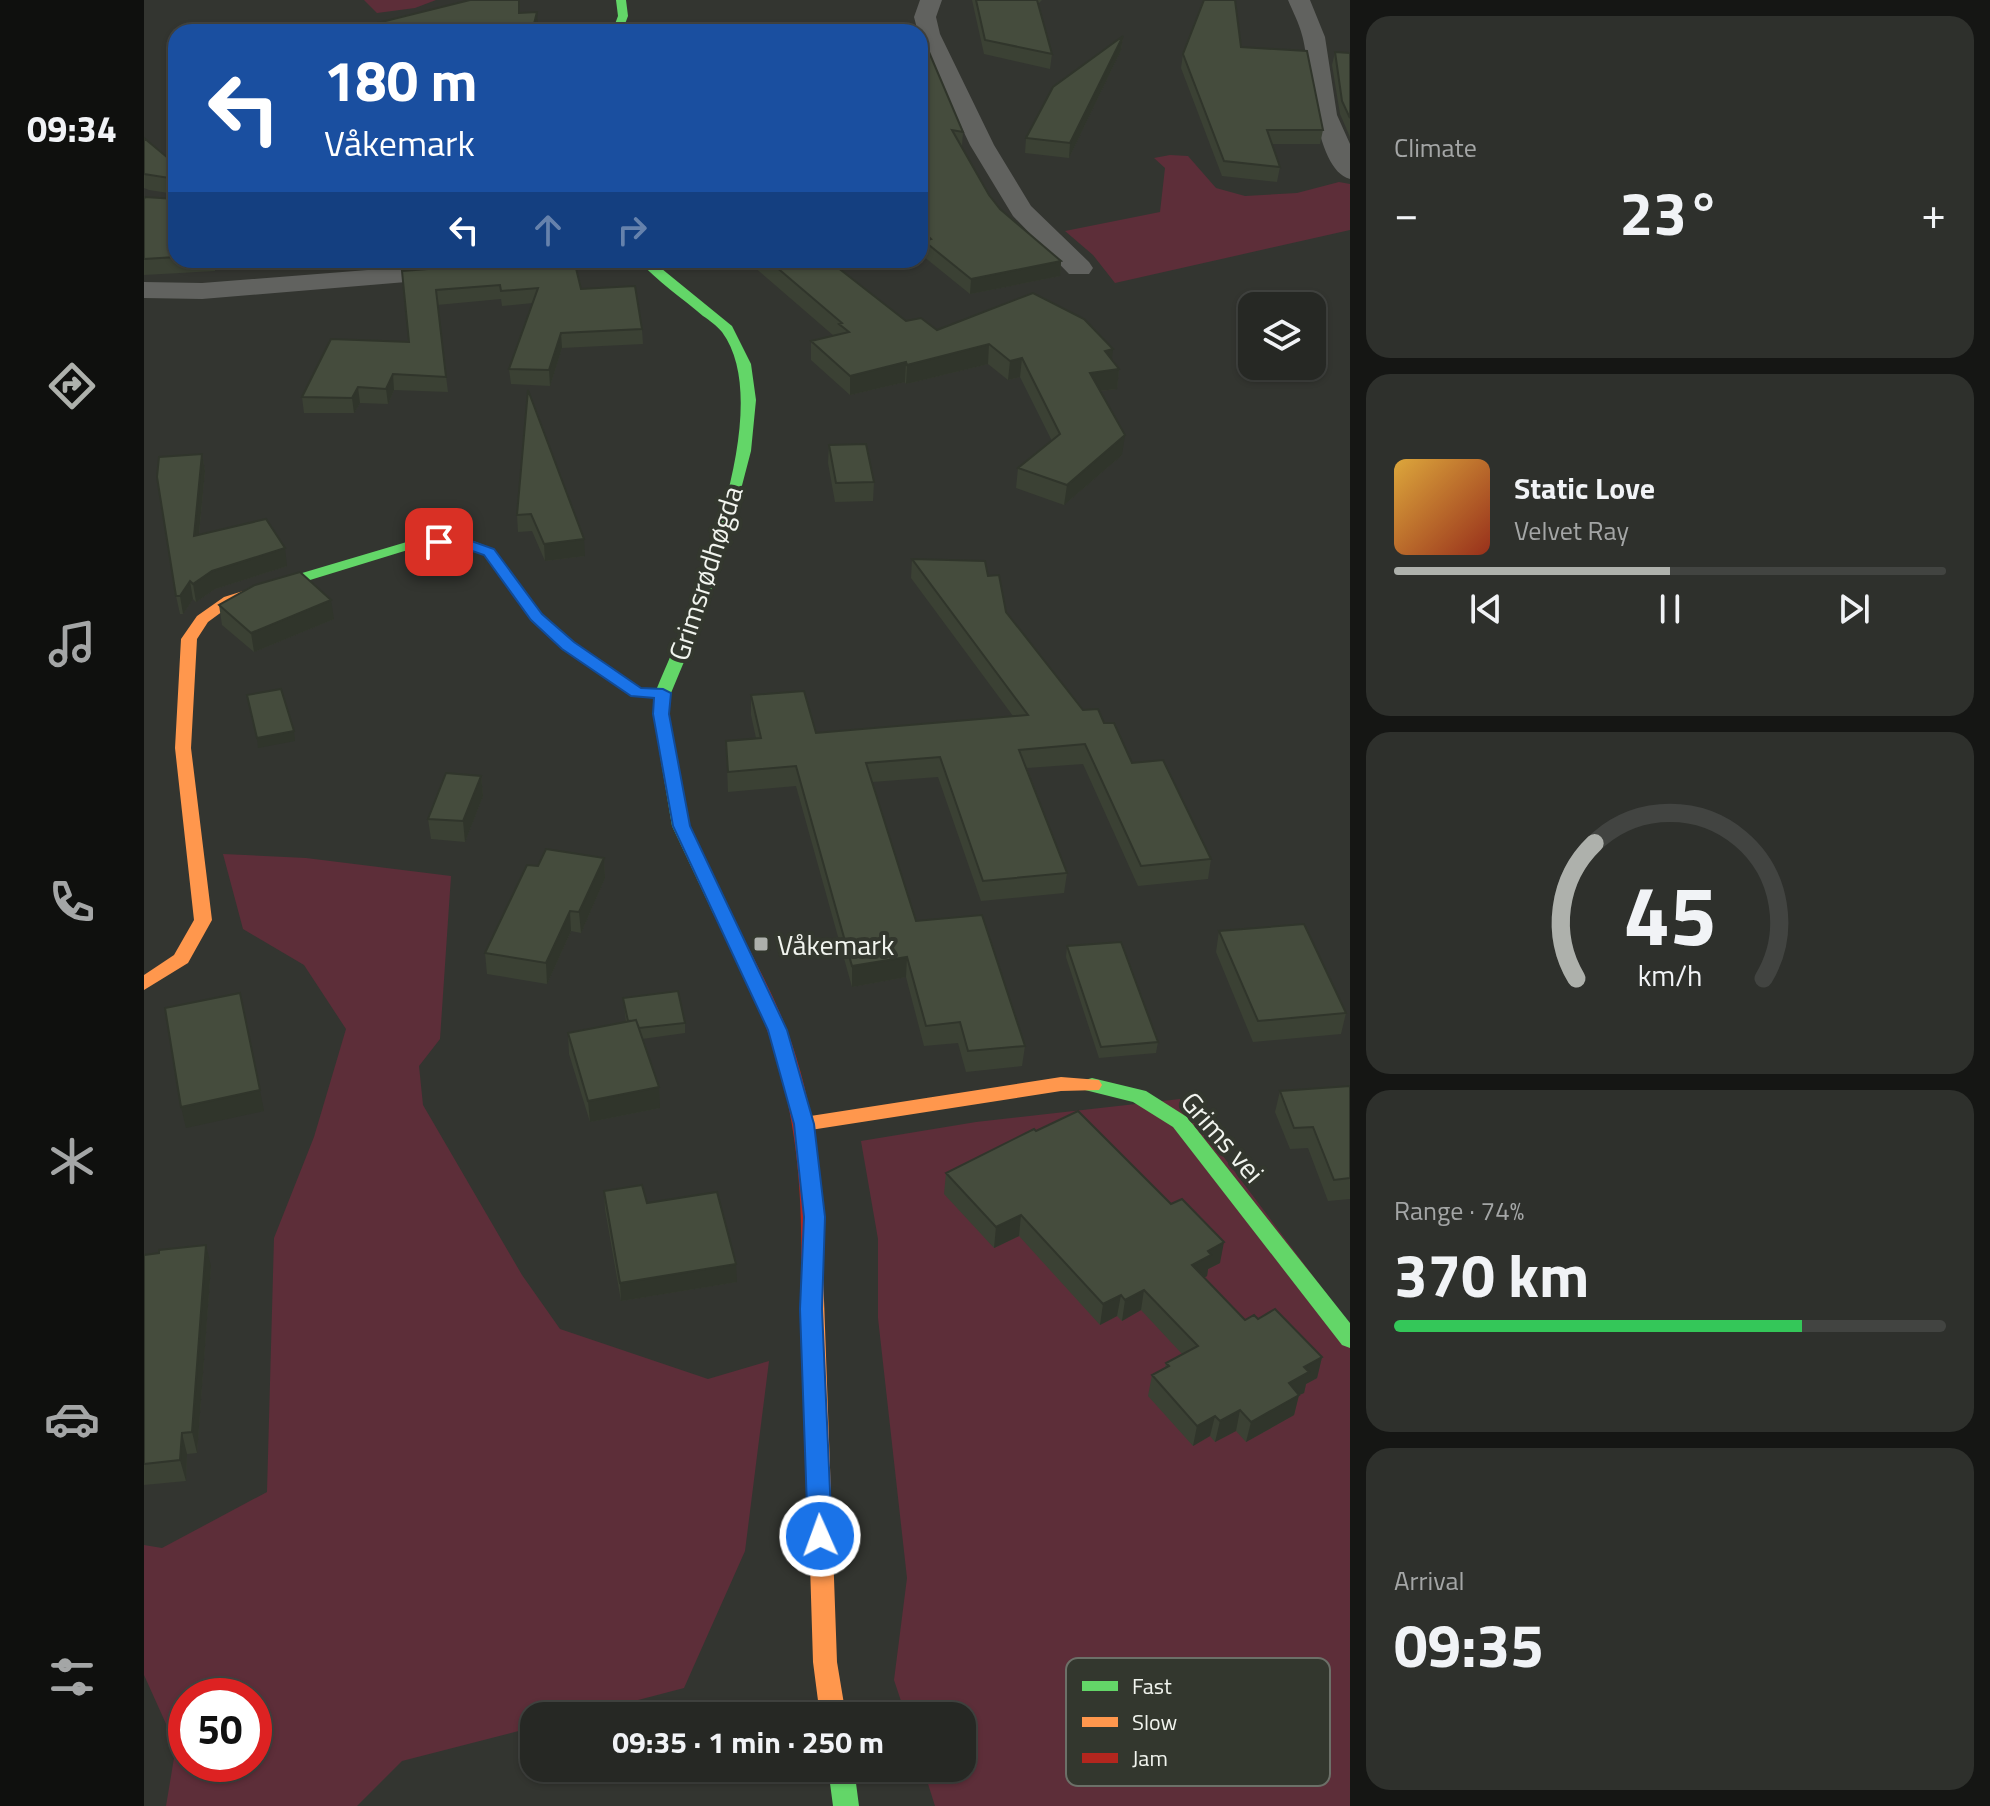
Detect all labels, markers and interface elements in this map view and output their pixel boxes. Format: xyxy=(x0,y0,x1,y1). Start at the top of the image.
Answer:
text: 180 m xyxy=(324,38,477,123)
icon: left xyxy=(192,56,296,160)
text: 09:34 xyxy=(27,101,117,156)
text: Våkemark xyxy=(324,115,475,170)
text: Climate xyxy=(1394,128,1477,167)
text: 23° xyxy=(1620,167,1720,258)
text: − xyxy=(1394,179,1419,246)
text: + xyxy=(1921,179,1946,246)
icon: left xyxy=(442,208,486,252)
icon: ahead xyxy=(526,208,570,252)
icon: right xyxy=(610,208,654,252)
map controls xyxy=(1238,292,1326,380)
button: layers xyxy=(1238,292,1326,380)
icon: directions xyxy=(44,358,100,414)
text: Static Love xyxy=(1514,465,1655,511)
street label: Grimsrødhøgda xyxy=(656,480,754,666)
pin xyxy=(405,508,473,576)
text: Velvet Ray xyxy=(1514,511,1629,550)
icon: arrive xyxy=(417,520,461,564)
icon: previous xyxy=(1464,587,1508,631)
icon: pause xyxy=(1648,587,1692,631)
icon: next xyxy=(1832,587,1876,631)
icon: music xyxy=(44,616,100,672)
text: 45 xyxy=(1623,851,1717,977)
icon: phone xyxy=(44,874,100,930)
place label: Våkemark xyxy=(777,923,894,966)
marker: Våkemark xyxy=(752,935,770,953)
text: km/h xyxy=(1638,954,1702,997)
street label: Grims vei xyxy=(1171,1082,1275,1192)
icon: climate xyxy=(44,1133,100,1189)
text: Range · 74% xyxy=(1394,1191,1524,1230)
text: 370 km xyxy=(1394,1229,1589,1320)
icon: car xyxy=(44,1391,100,1447)
position arrow xyxy=(778,1494,862,1578)
text: Arrival xyxy=(1394,1561,1465,1600)
text: 09:35 xyxy=(1394,1599,1544,1690)
icon: filters xyxy=(44,1649,100,1705)
legend xyxy=(1066,1658,1330,1786)
text: Fast xyxy=(1132,1669,1172,1703)
speed limit sign: 50 xyxy=(168,1678,272,1782)
text: Slow xyxy=(1132,1705,1178,1739)
text: 09:35 · 1 min · 250 m xyxy=(612,1719,884,1765)
text: Jam xyxy=(1132,1741,1168,1775)

